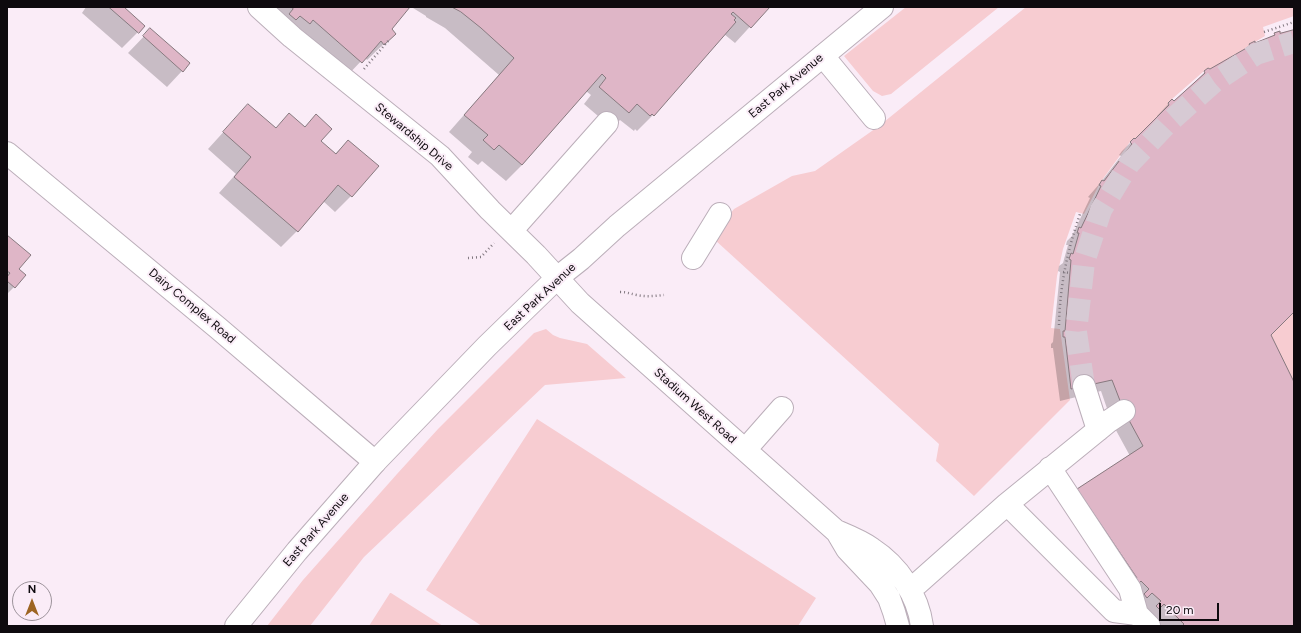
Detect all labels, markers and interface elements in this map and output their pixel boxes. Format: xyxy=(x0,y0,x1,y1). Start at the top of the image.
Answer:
street label: East Park Avenue xyxy=(746,51,826,121)
street label: Stewardship Drive xyxy=(372,100,456,174)
street label: East Park Avenue xyxy=(501,260,579,334)
street label: Dairy Complex Road xyxy=(146,266,238,346)
street label: Stadium West Road xyxy=(651,365,739,447)
street label: East Park Avenue xyxy=(280,490,352,570)
north arrow xyxy=(12,581,52,621)
text: N xyxy=(28,583,36,596)
scale bar xyxy=(1161,595,1221,621)
text: 20 m xyxy=(1166,603,1194,617)

